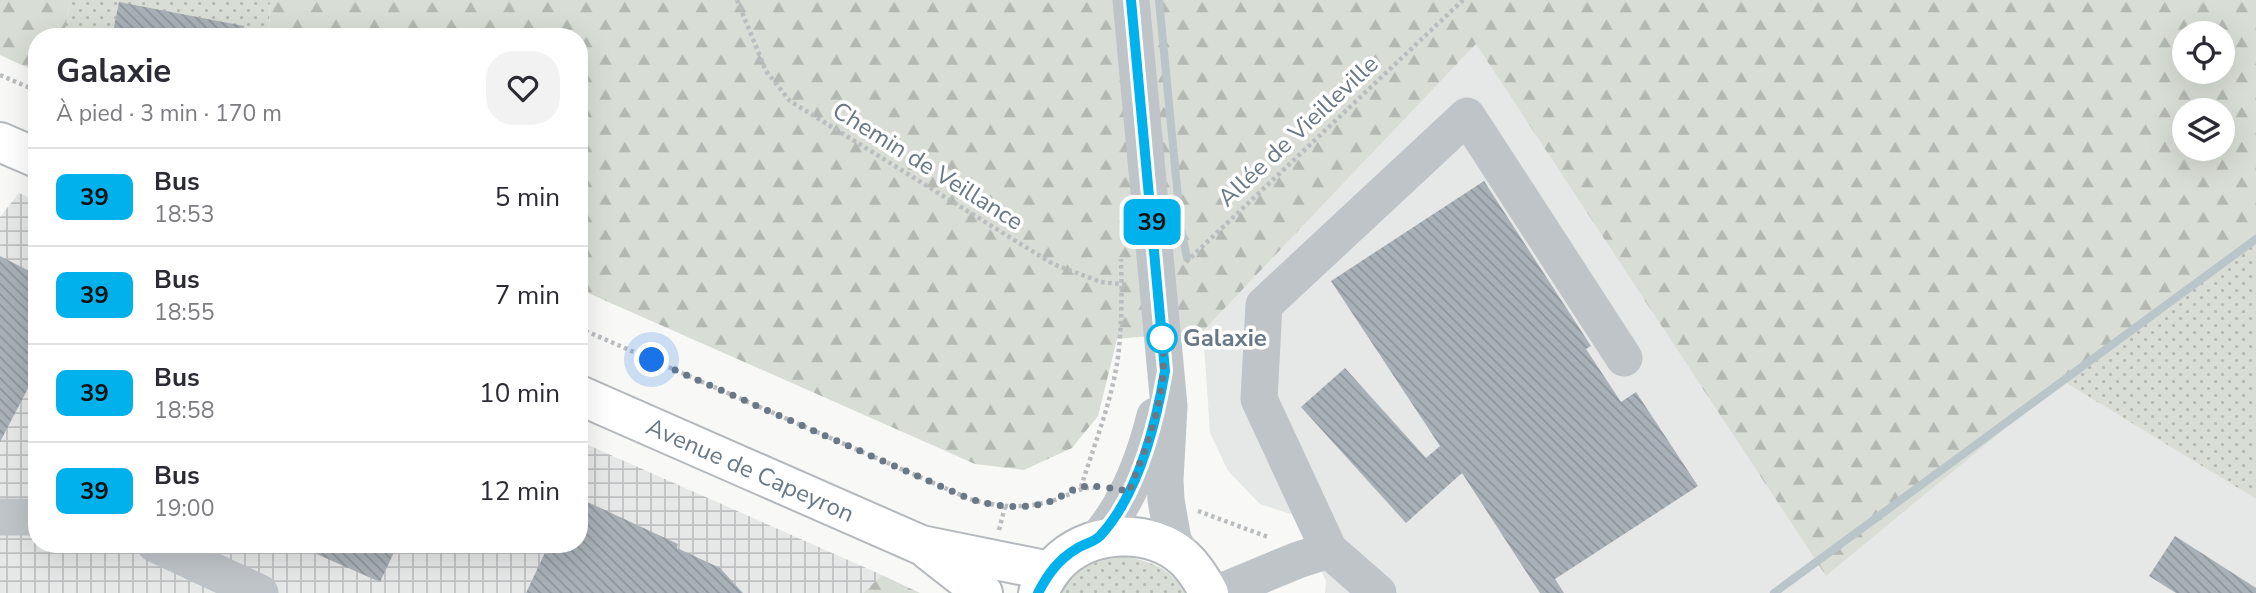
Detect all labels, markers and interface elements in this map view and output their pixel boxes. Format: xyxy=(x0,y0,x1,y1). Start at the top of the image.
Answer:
map controls xyxy=(2172,21,2235,161)
button: locate xyxy=(2172,21,2235,84)
street label: Allée de Vieilleville xyxy=(1211,48,1385,214)
text: Galaxie xyxy=(56,49,171,94)
button: heart xyxy=(486,51,560,125)
street label: Chemin de Veillance xyxy=(827,94,1029,238)
text: À pied · 3 min · 170 m xyxy=(56,98,282,129)
button: layers xyxy=(2172,98,2235,161)
text: Bus xyxy=(154,164,200,199)
text: 5 min xyxy=(495,180,560,215)
text: 39 xyxy=(80,181,109,213)
text: 18:53 xyxy=(154,199,214,230)
line badge: 39 xyxy=(1120,199,1184,245)
text: 39 xyxy=(1138,206,1166,238)
text: Bus xyxy=(154,262,200,297)
text: 7 min xyxy=(495,278,560,313)
text: 39 xyxy=(80,279,109,311)
text: 18:55 xyxy=(154,297,214,328)
place label: Galaxie xyxy=(1183,322,1267,354)
marker: Galaxie xyxy=(1147,323,1177,353)
your location xyxy=(634,342,669,377)
text: Bus xyxy=(154,360,200,395)
text: 10 min xyxy=(479,376,560,411)
text: 39 xyxy=(80,377,109,409)
text: 18:58 xyxy=(154,395,214,426)
street label: Avenue de Capeyron xyxy=(641,411,859,530)
text: Bus xyxy=(154,458,200,493)
text: 12 min xyxy=(479,474,560,509)
text: 39 xyxy=(80,475,109,507)
text: 19:00 xyxy=(154,493,214,524)

